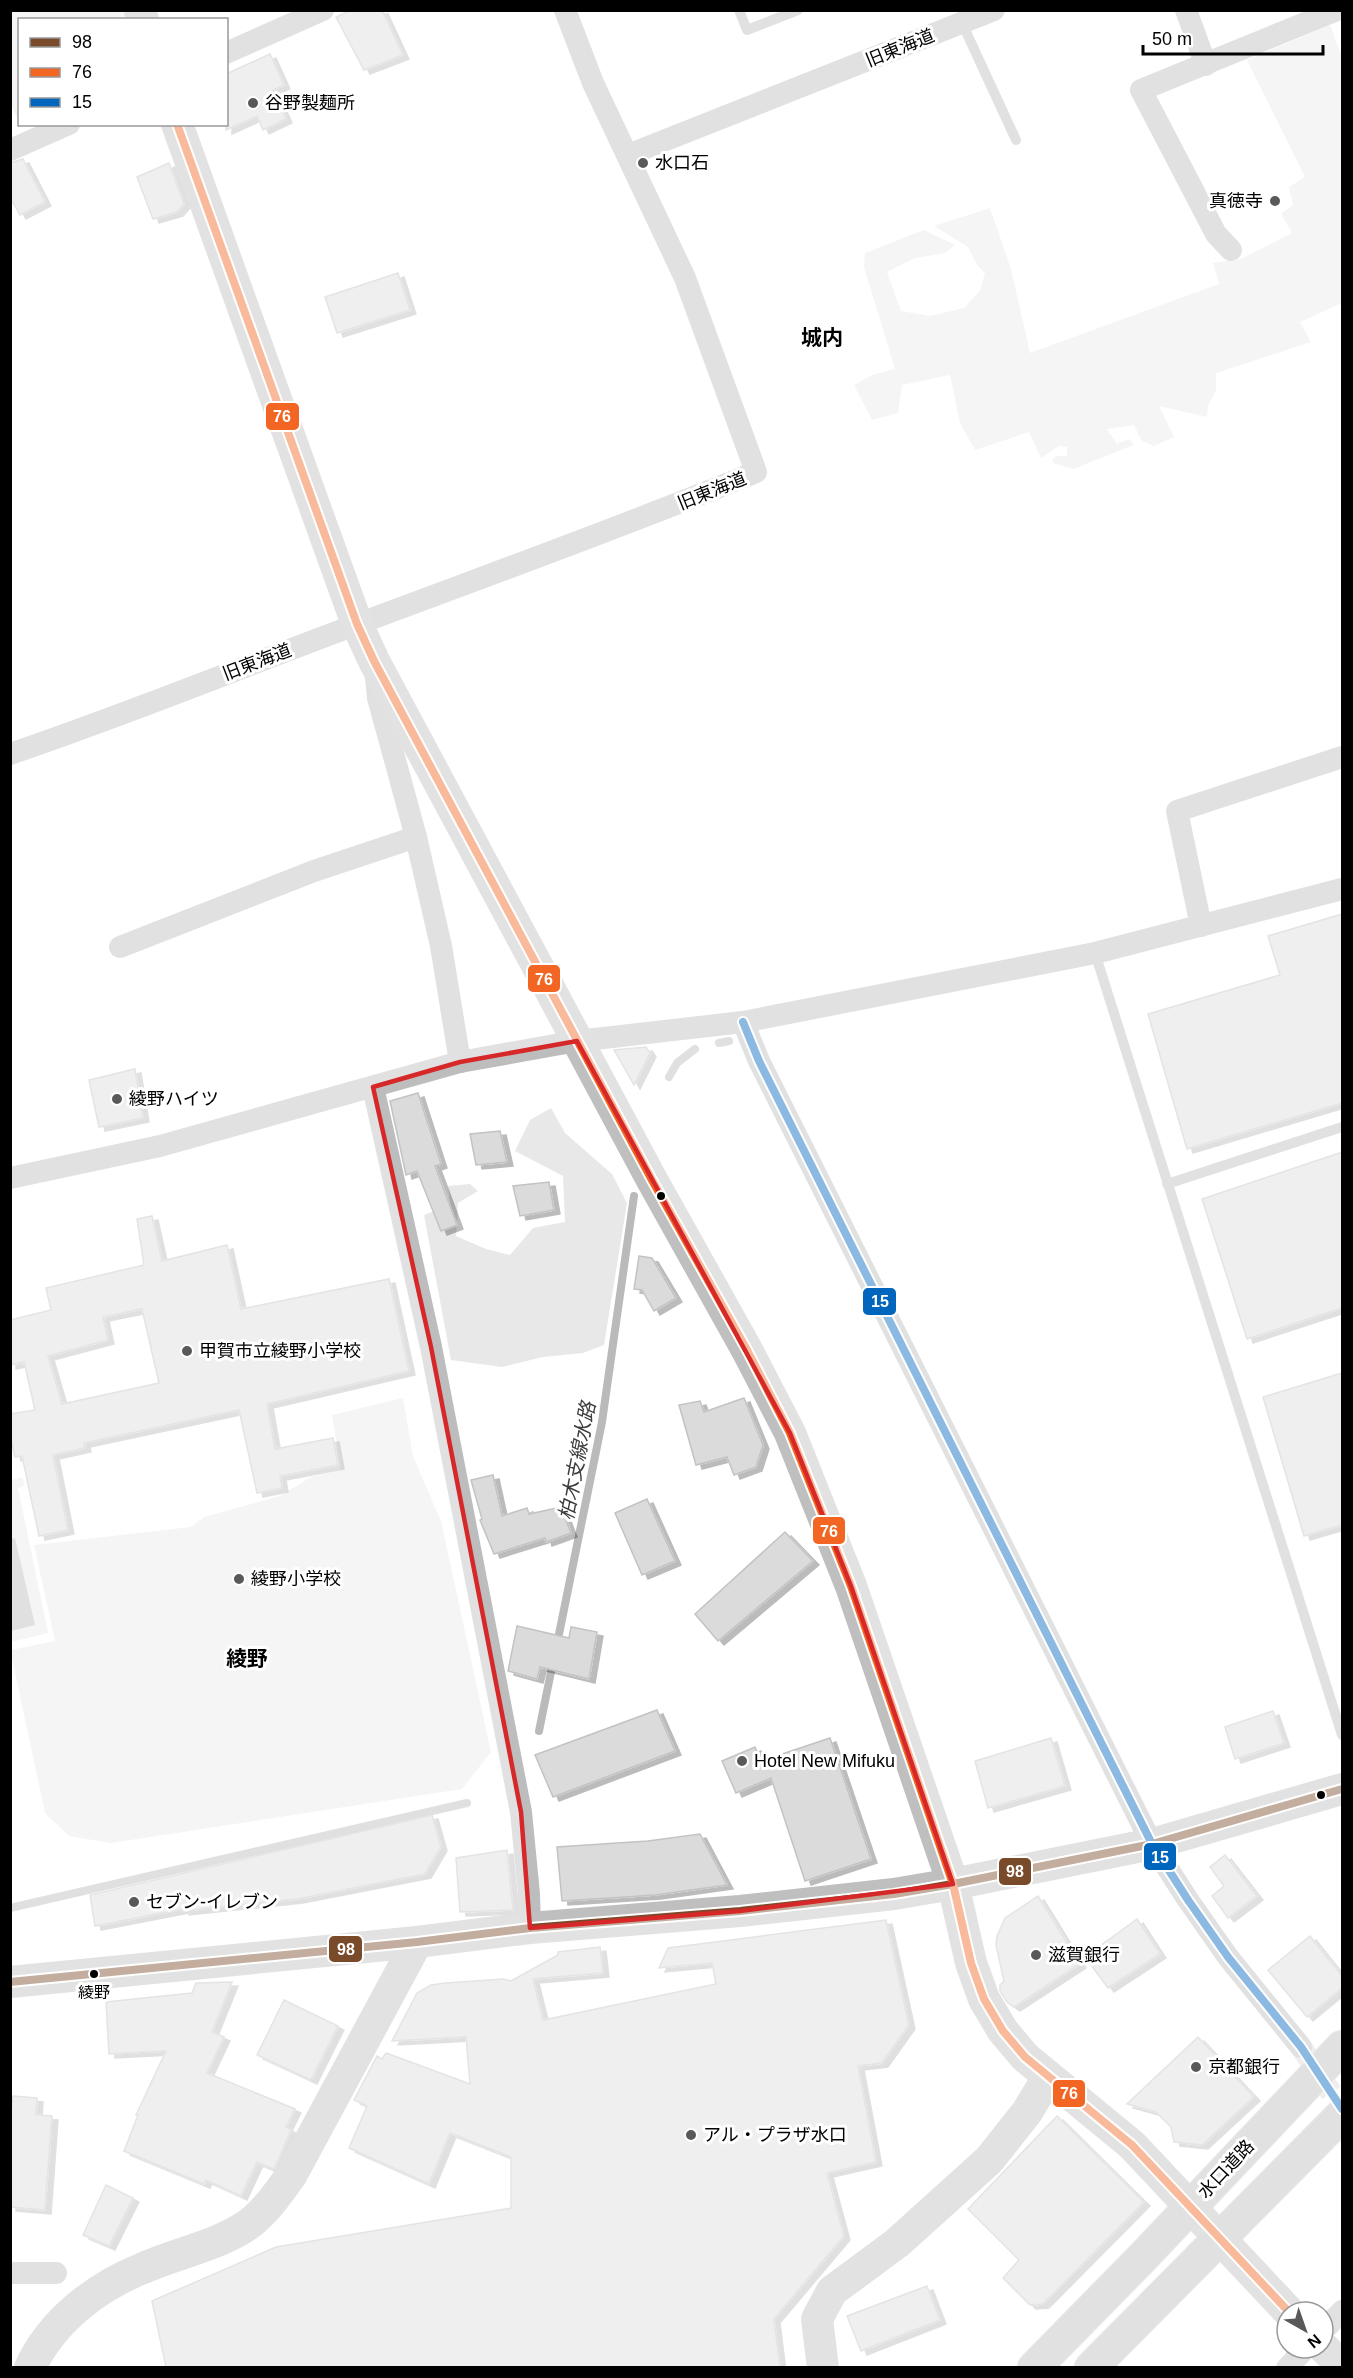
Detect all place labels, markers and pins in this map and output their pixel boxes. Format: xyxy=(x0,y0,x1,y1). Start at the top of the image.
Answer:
place label: 谷野製麺所 xyxy=(265,93,355,113)
marker: 谷野製麺所 xyxy=(246,96,260,110)
place label: 水口石 xyxy=(655,153,709,173)
marker: 水口石 xyxy=(636,156,650,170)
place label: 真徳寺 xyxy=(1209,191,1263,211)
marker: 真徳寺 xyxy=(1268,194,1282,208)
place label: 綾野ハイツ xyxy=(129,1089,219,1109)
marker: 綾野ハイツ xyxy=(110,1092,124,1106)
unlabelled marker xyxy=(655,1190,667,1202)
place label: 甲賀市立綾野小学校 xyxy=(199,1341,361,1361)
marker: 甲賀市立綾野小学校 xyxy=(180,1344,194,1358)
place label: 綾野小学校 xyxy=(251,1569,341,1589)
marker: 綾野小学校 xyxy=(232,1572,246,1586)
place label: Hotel New Mifuku xyxy=(754,1751,895,1771)
marker: Hotel New Mifuku xyxy=(735,1754,749,1768)
unlabelled marker xyxy=(1315,1789,1327,1801)
place label: セブン-イレブン xyxy=(146,1892,278,1912)
marker: セブン-イレブン xyxy=(127,1895,141,1909)
place label: 滋賀銀行 xyxy=(1048,1945,1120,1965)
marker: 滋賀銀行 xyxy=(1029,1948,1043,1962)
marker: 綾野 xyxy=(88,1968,100,1980)
place label: 綾野 xyxy=(78,1984,110,2001)
place label: 京都銀行 xyxy=(1208,2057,1280,2077)
marker: 京都銀行 xyxy=(1189,2060,1203,2074)
place label: アル・プラザ水口 xyxy=(703,2125,847,2145)
marker: アル・プラザ水口 xyxy=(684,2128,698,2142)

